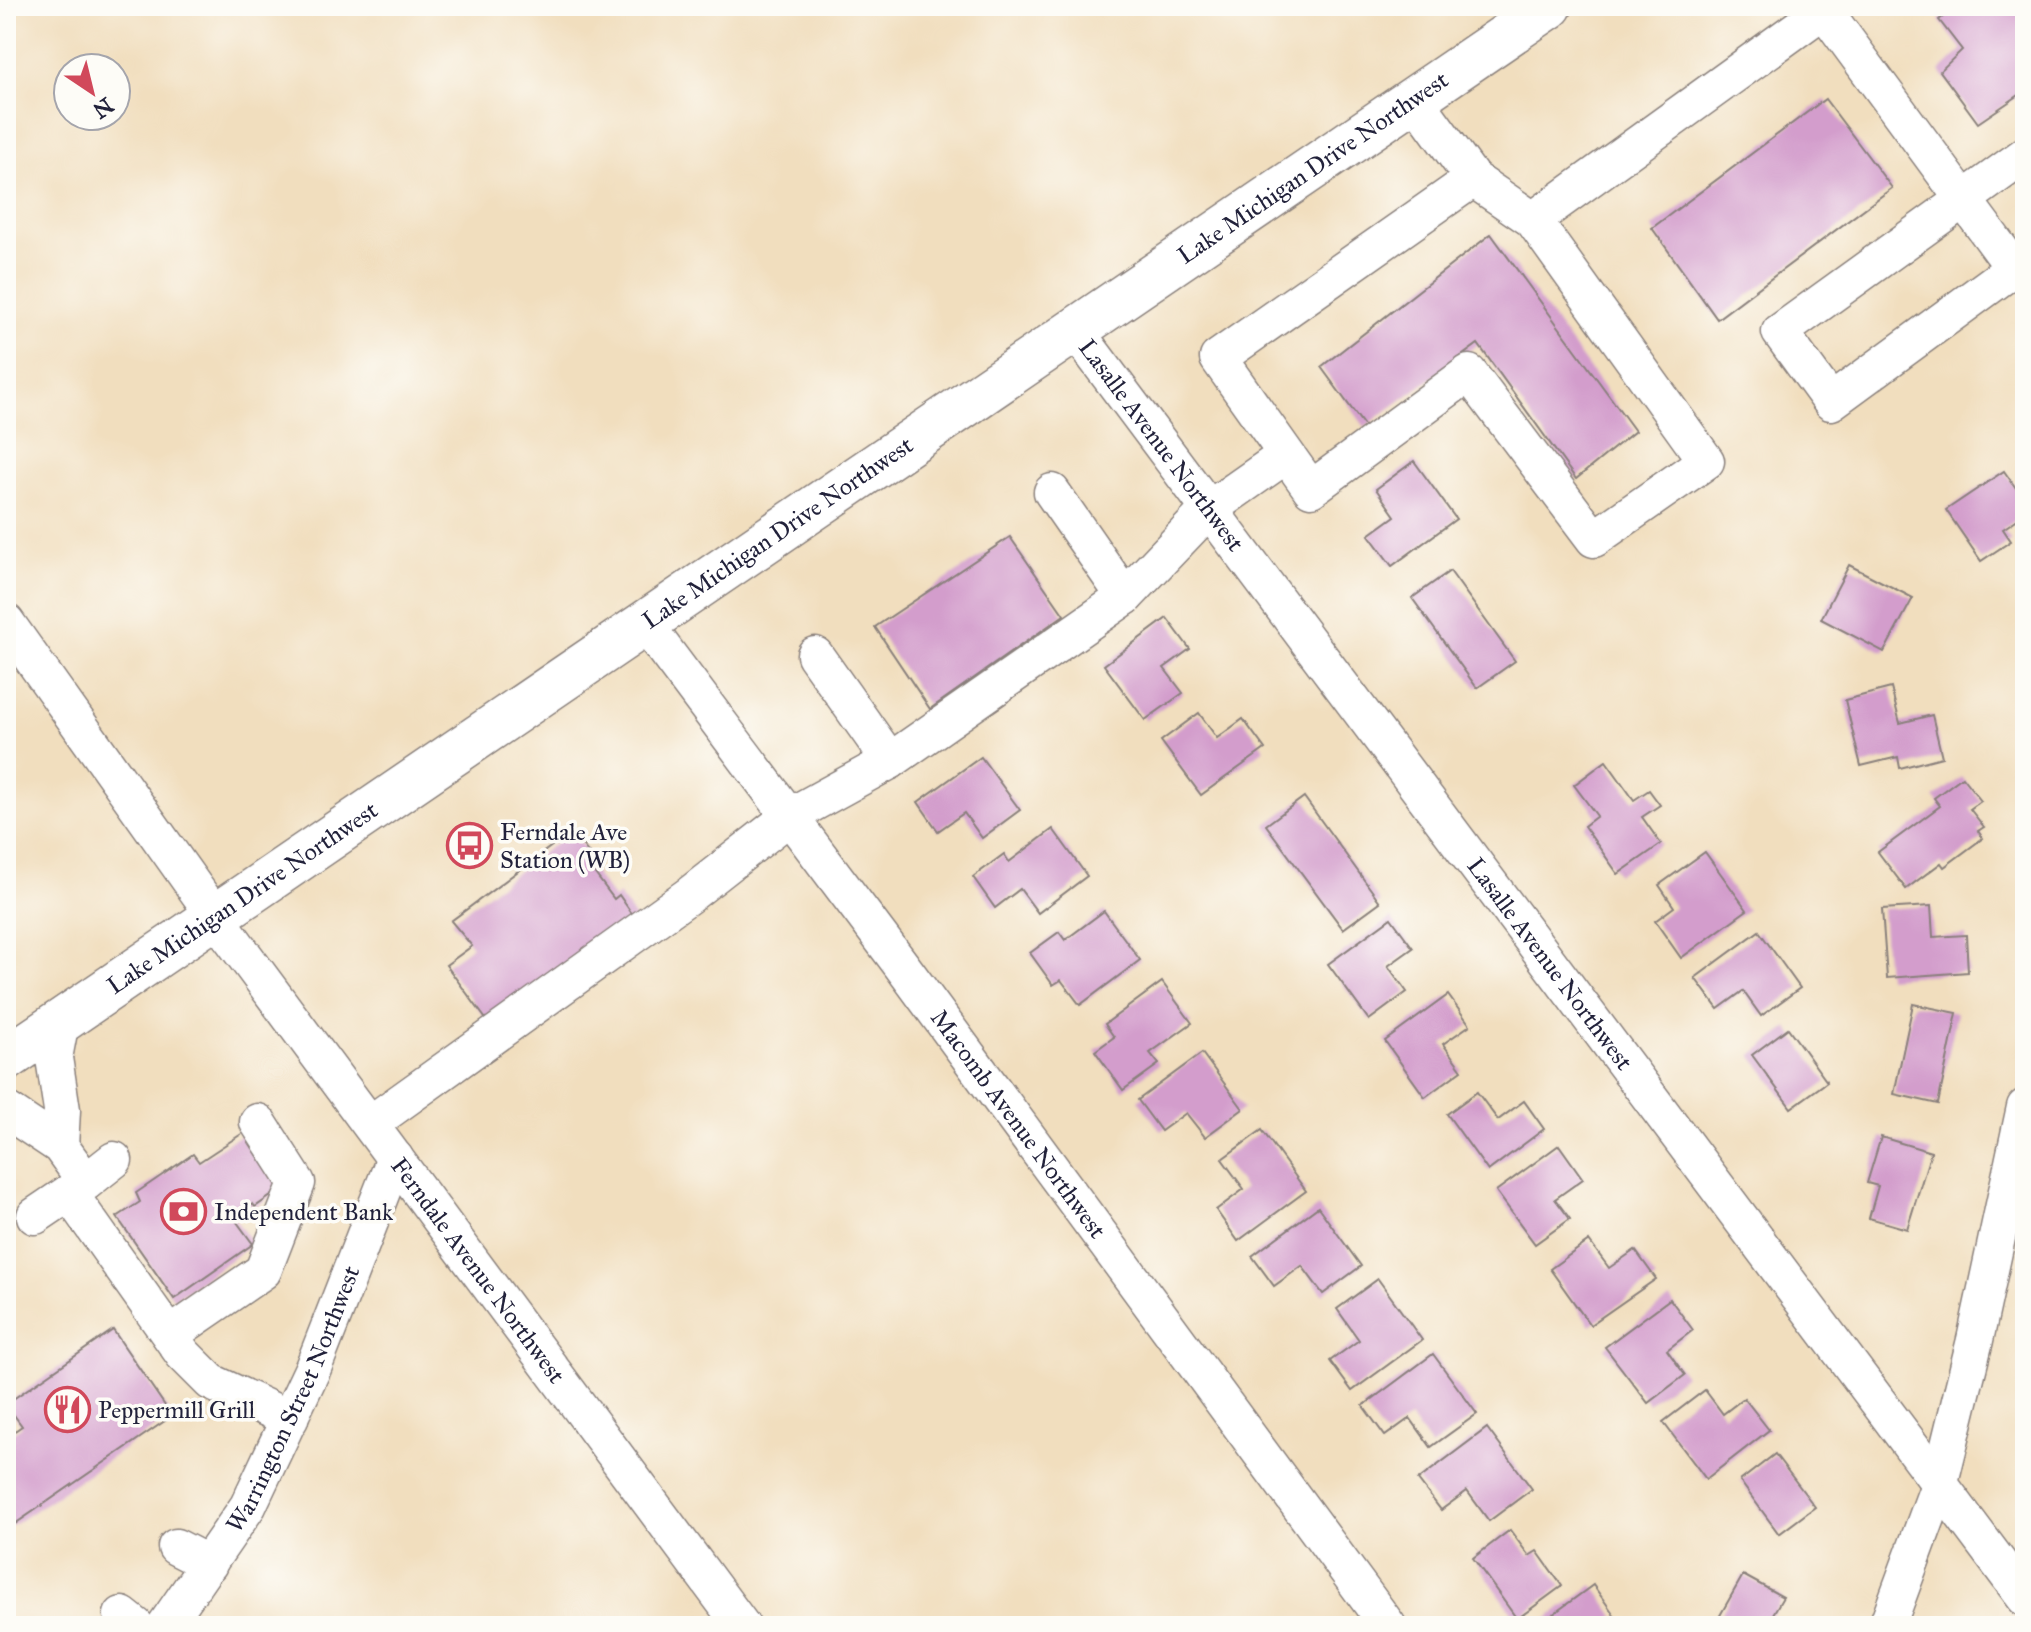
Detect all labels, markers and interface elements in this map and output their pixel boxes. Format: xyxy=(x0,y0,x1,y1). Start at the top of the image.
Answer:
north arrow xyxy=(52,52,132,132)
street label: Lake Michigan Drive Northwest xyxy=(1172,65,1454,270)
text: N xyxy=(88,92,119,125)
street label: Lasalle Avenue Northwest xyxy=(1072,333,1251,558)
street label: Lake Michigan Drive Northwest xyxy=(637,430,919,636)
street label: Lake Michigan Drive Northwest xyxy=(101,795,384,1001)
place label: Ferndale Ave Station (WB) xyxy=(500,817,630,875)
bus stop icon: Ferndale Ave Station (WB) xyxy=(445,822,493,870)
street label: Lasalle Avenue Northwest xyxy=(1461,852,1639,1076)
street label: Macomb Avenue Northwest xyxy=(924,1004,1113,1245)
street label: Ferndale Avenue Northwest xyxy=(384,1151,572,1390)
bank icon: Independent Bank xyxy=(159,1188,207,1236)
place label: Independent Bank xyxy=(214,1197,394,1227)
street label: Warrington Street Northwest xyxy=(219,1261,367,1538)
restaurant icon: Peppermill Grill xyxy=(43,1386,91,1434)
place label: Peppermill Grill xyxy=(98,1395,256,1425)

